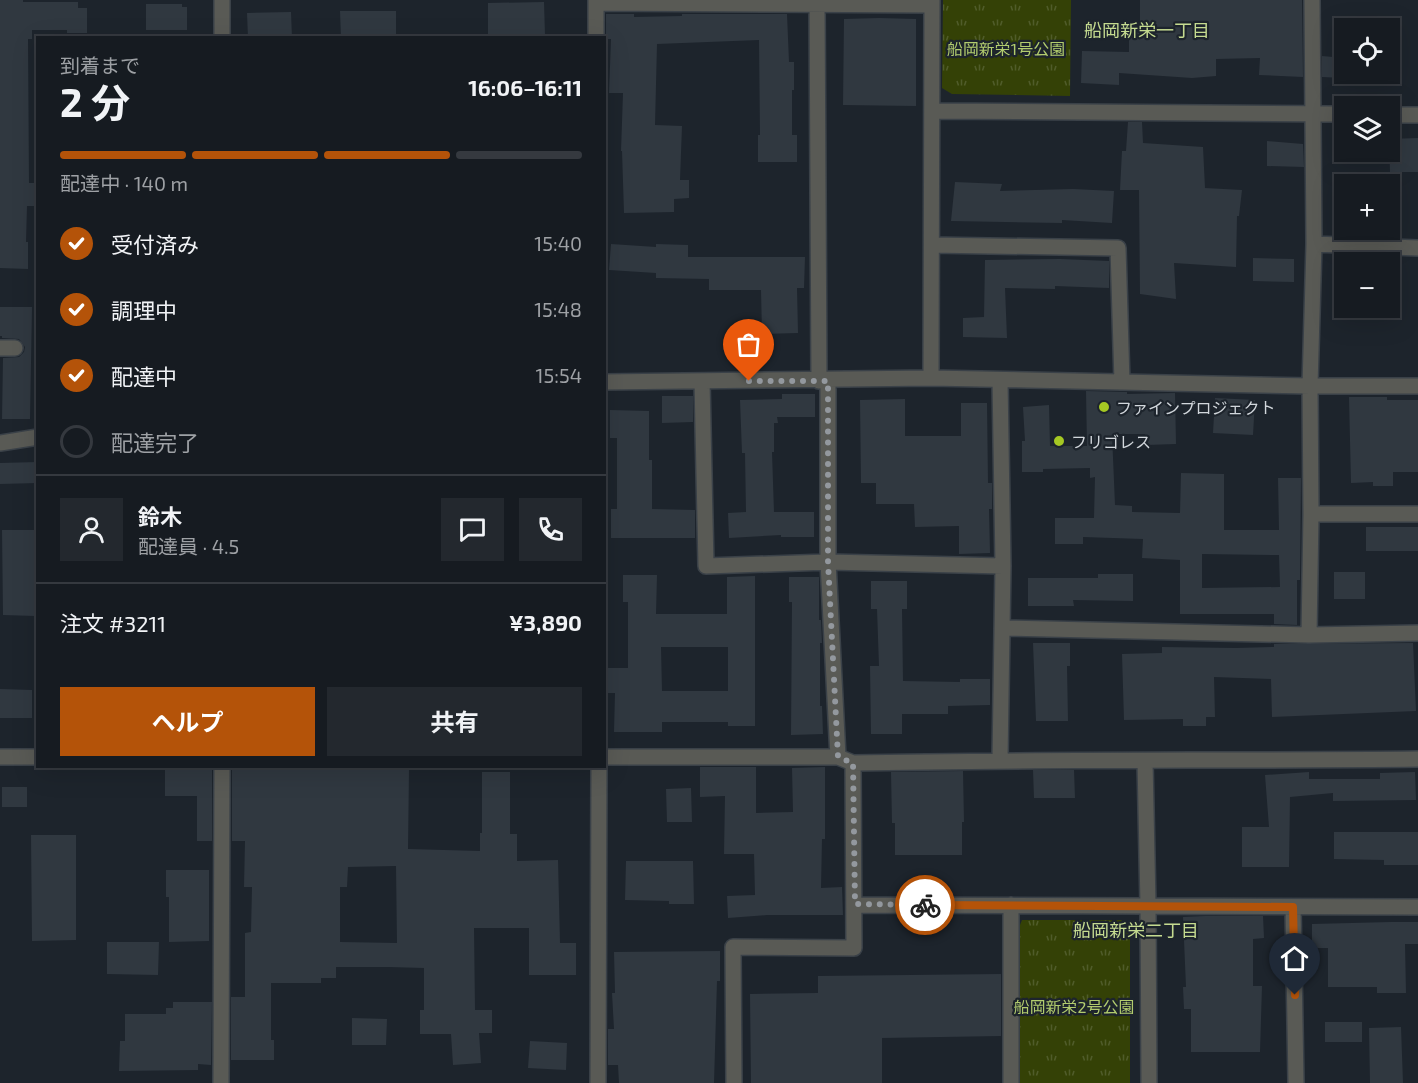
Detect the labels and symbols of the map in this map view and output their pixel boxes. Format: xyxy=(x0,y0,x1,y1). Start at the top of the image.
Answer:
district label: 船岡新栄一丁目 xyxy=(1084,19,1210,41)
park label: 船岡新栄1号公園 xyxy=(947,39,1065,58)
pin xyxy=(723,319,774,381)
place label: ファインプロジェクト xyxy=(1116,398,1276,417)
marker: ファインプロジェクト xyxy=(1097,400,1111,414)
place label: フリゴレス xyxy=(1071,432,1151,451)
marker: フリゴレス xyxy=(1052,434,1066,448)
courier xyxy=(895,875,955,935)
district label: 船岡新栄二丁目 xyxy=(1073,919,1199,941)
pin xyxy=(1269,933,1320,995)
park label: 船岡新栄2号公園 xyxy=(1014,997,1135,1016)

